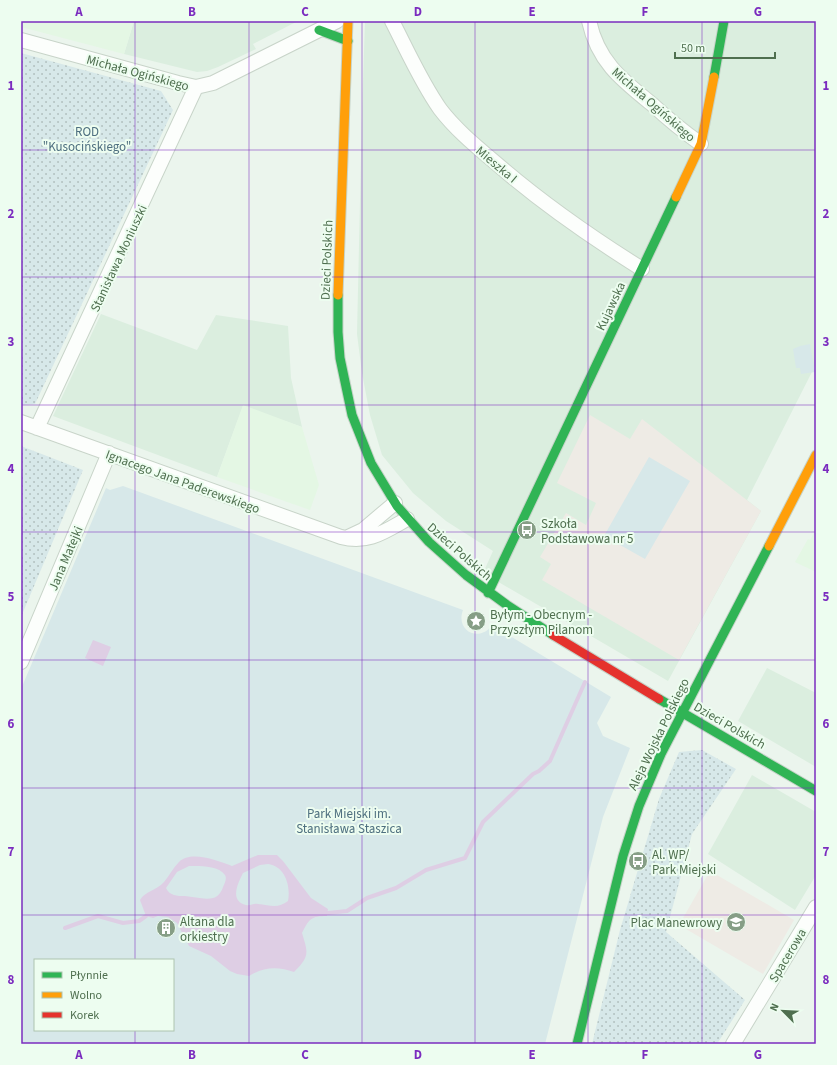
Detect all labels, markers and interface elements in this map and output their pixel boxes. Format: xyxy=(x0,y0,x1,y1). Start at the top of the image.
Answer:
text: A xyxy=(74,3,83,21)
text: B xyxy=(188,3,196,21)
text: C xyxy=(301,3,309,21)
text: D xyxy=(414,3,422,21)
text: E xyxy=(528,3,536,21)
text: F xyxy=(642,3,649,21)
text: G xyxy=(754,3,762,21)
scale bar xyxy=(675,34,775,60)
text: 50 m xyxy=(681,40,705,57)
street label: Michała Ogińskiego xyxy=(84,51,191,95)
street label: Michała Ogińskiego xyxy=(608,63,699,146)
text: 1 xyxy=(8,77,15,95)
text: 1 xyxy=(823,77,830,95)
park label: ROD "Kusocińskiego" xyxy=(43,123,131,156)
street label: Mieszka I xyxy=(472,142,521,187)
street label: Stanisława Moniuszki xyxy=(86,202,152,315)
text: 2 xyxy=(8,205,15,223)
text: 2 xyxy=(823,205,830,223)
street label: Dzieci Polskich xyxy=(317,220,337,300)
street label: Kujawska xyxy=(592,279,630,334)
text: 3 xyxy=(8,333,15,351)
text: 3 xyxy=(823,333,830,351)
street label: Ignacego Jana Paderewskiego xyxy=(103,446,262,518)
text: 4 xyxy=(8,460,15,478)
text: 4 xyxy=(823,460,830,478)
place label: Szkoła Podstawowa nr 5 xyxy=(541,515,634,548)
street label: Dzieci Polskich xyxy=(423,519,496,585)
bus stop icon: Szkoła Podstawowa nr 5 xyxy=(516,519,538,541)
street label: Jana Matejki xyxy=(44,523,88,593)
text: 5 xyxy=(8,588,15,606)
text: 5 xyxy=(823,588,830,606)
place label: Byłym - Obecnym - Przyszłym Pilanom xyxy=(490,606,593,639)
place icon: Byłym - Obecnym - Przyszłym Pilanom xyxy=(465,610,487,632)
street label: Aleja Wojska Polskiego xyxy=(624,675,694,794)
street label: Dzieci Polskich xyxy=(690,698,769,754)
text: 6 xyxy=(8,715,15,733)
text: 6 xyxy=(823,715,830,733)
park label: Park Miejski im. Stanisława Staszica xyxy=(296,805,402,838)
text: 7 xyxy=(8,843,15,861)
text: 7 xyxy=(823,843,830,861)
place label: Al. WP/ Park Miejski xyxy=(652,846,716,879)
bus stop icon: Al. WP/ Park Miejski xyxy=(627,850,649,872)
school or university icon: Plac Manewrowy xyxy=(725,911,747,933)
place label: Altana dla orkiestry xyxy=(180,913,234,946)
place label: Plac Manewrowy xyxy=(630,914,722,932)
building icon: Altana dla orkiestry xyxy=(155,917,177,939)
street label: Spacerowa xyxy=(765,925,811,986)
legend xyxy=(34,959,174,1031)
text: Płynnie xyxy=(70,967,108,984)
text: 8 xyxy=(8,971,15,989)
text: 8 xyxy=(823,971,830,989)
text: Wolno xyxy=(70,987,102,1004)
north arrow xyxy=(763,991,803,1031)
text: N xyxy=(766,1001,783,1014)
text: Korek xyxy=(70,1007,99,1024)
text: A xyxy=(74,1046,83,1064)
text: B xyxy=(188,1046,196,1064)
text: C xyxy=(301,1046,309,1064)
text: D xyxy=(414,1046,422,1064)
text: E xyxy=(528,1046,536,1064)
text: F xyxy=(642,1046,649,1064)
text: G xyxy=(754,1046,762,1064)

